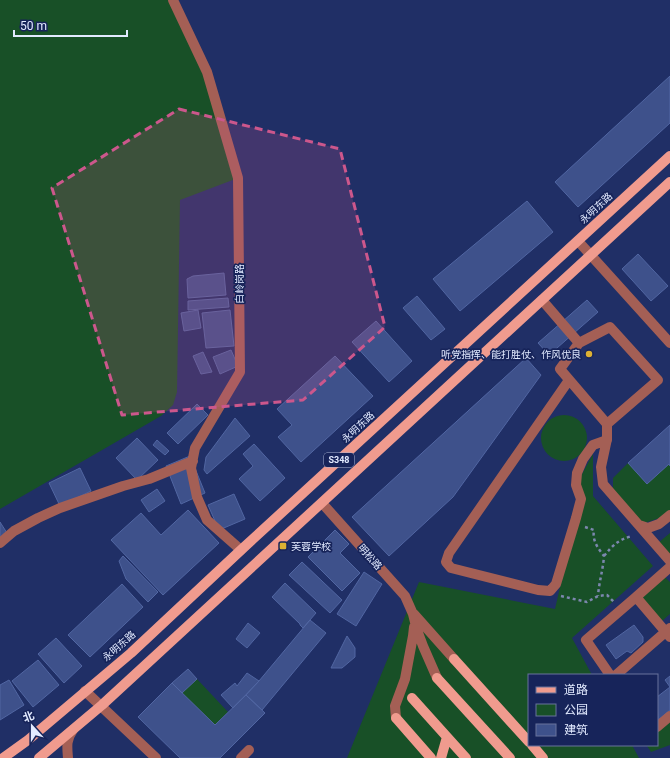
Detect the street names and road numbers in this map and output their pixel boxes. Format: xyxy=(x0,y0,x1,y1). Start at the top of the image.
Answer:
street label: 永明东路 xyxy=(578,190,614,226)
street label: 白岭岗路 xyxy=(234,264,245,304)
street label: 永明东路 xyxy=(340,409,376,445)
road number: S348 xyxy=(324,453,354,467)
street label: 明松路 xyxy=(356,542,384,572)
street label: 永明东路 xyxy=(100,629,138,663)

